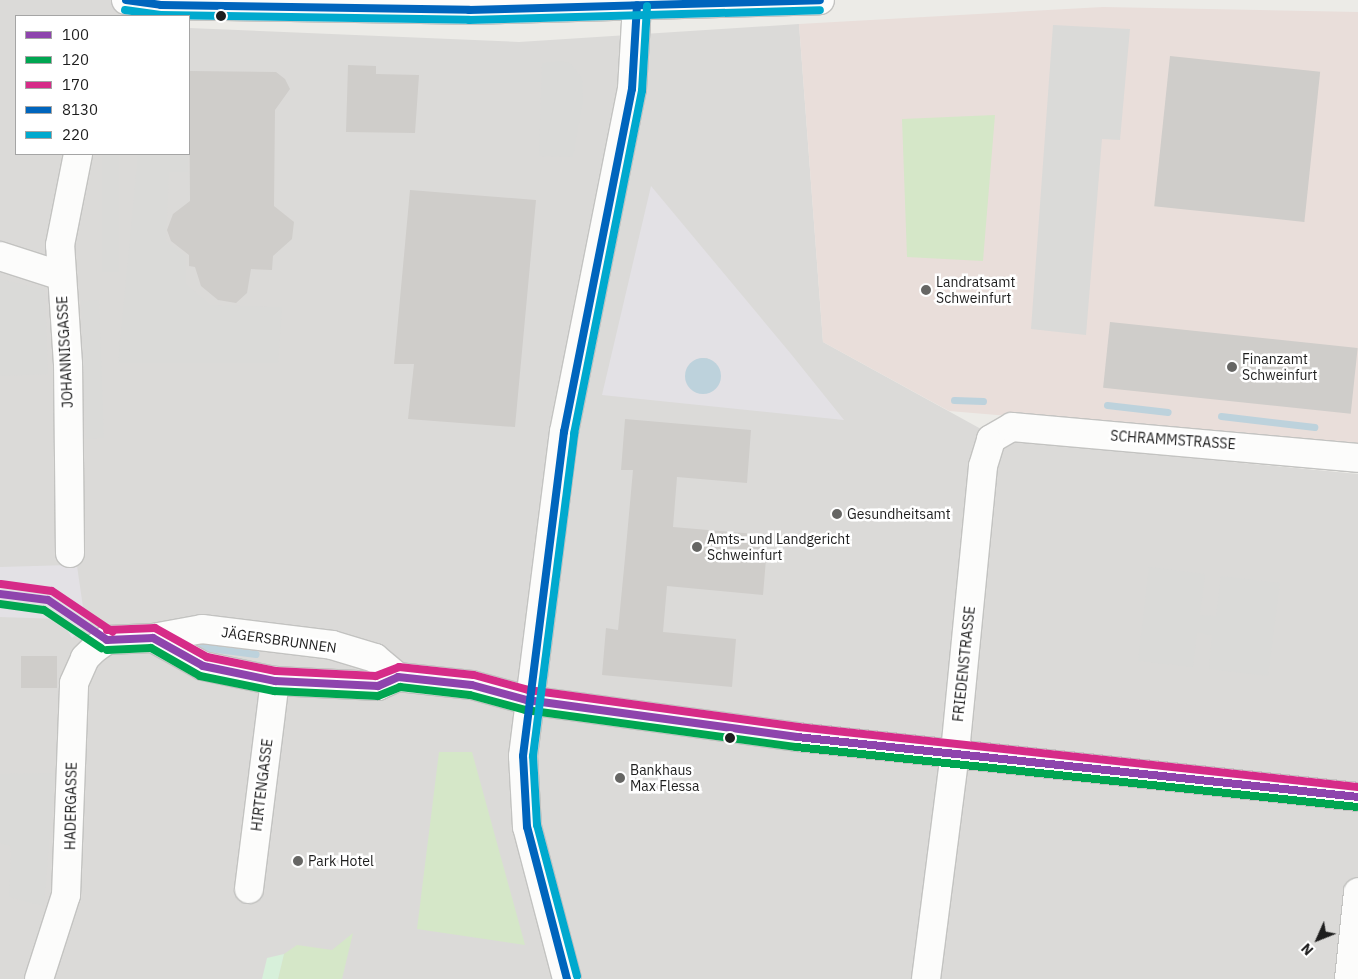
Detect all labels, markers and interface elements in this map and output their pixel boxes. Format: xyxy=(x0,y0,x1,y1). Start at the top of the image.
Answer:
unlabelled marker xyxy=(216,11,226,21)
legend xyxy=(15,15,190,155)
text: 100 xyxy=(62,25,89,44)
text: 120 xyxy=(62,50,89,69)
text: 170 xyxy=(62,75,89,94)
text: 8130 xyxy=(62,100,98,119)
text: 220 xyxy=(62,125,89,144)
place label: Landratsamt Schweinfurt xyxy=(936,274,1015,306)
marker: Landratsamt Schweinfurt xyxy=(920,284,932,296)
street label: JOHANNISGASSE xyxy=(54,295,76,409)
place label: Finanzamt Schweinfurt xyxy=(1242,351,1317,384)
marker: Finanzamt Schweinfurt xyxy=(1226,361,1238,373)
street label: SCHRAMMSTRASSE xyxy=(1110,427,1236,453)
place label: Gesundheitsamt xyxy=(847,506,951,522)
marker: Gesundheitsamt xyxy=(831,508,843,520)
place label: Amts- und Landgericht Schweinfurt xyxy=(707,531,850,564)
marker: Amts- und Landgericht Schweinfurt xyxy=(691,541,703,553)
street label: FRIEDENSTRASSE xyxy=(950,605,978,723)
street label: JÄGERSBRUNNEN xyxy=(220,624,338,656)
unlabelled marker xyxy=(725,733,735,743)
street label: HIRTENGASSE xyxy=(248,738,276,832)
street label: HADERGASSE xyxy=(62,762,80,850)
place label: Bankhaus Max Flessa xyxy=(630,762,700,794)
marker: Bankhaus Max Flessa xyxy=(614,772,626,784)
place label: Park Hotel xyxy=(308,853,374,869)
marker: Park Hotel xyxy=(292,855,304,867)
north arrow xyxy=(1293,914,1343,964)
text: N xyxy=(1297,940,1317,959)

